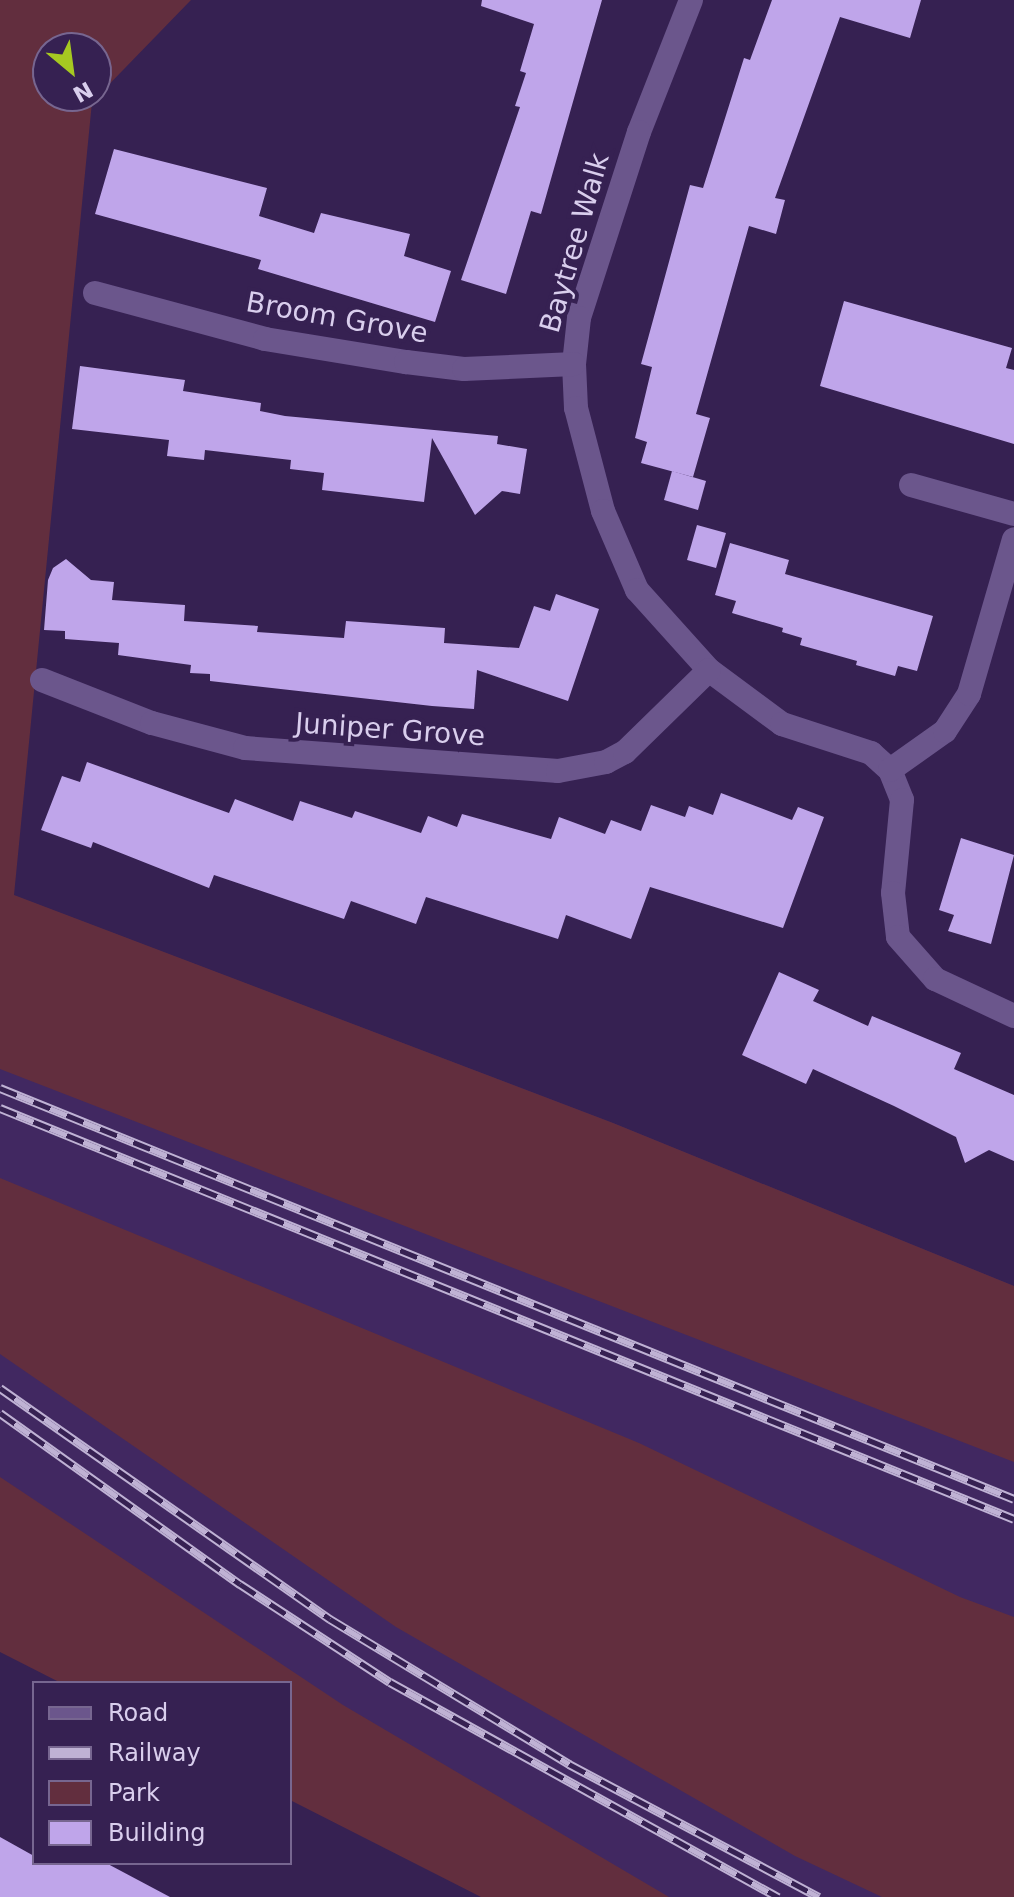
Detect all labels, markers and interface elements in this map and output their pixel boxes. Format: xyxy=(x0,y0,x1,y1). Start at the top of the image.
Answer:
north arrow xyxy=(32,32,112,112)
text: N xyxy=(69,76,97,107)
street label: Baytree Walk xyxy=(533,149,617,337)
street label: Broom Grove xyxy=(243,285,431,351)
street label: Juniper Grove xyxy=(294,707,486,753)
legend xyxy=(32,1681,292,1865)
text: Road xyxy=(108,1699,168,1727)
text: Railway xyxy=(108,1739,201,1767)
text: Park xyxy=(108,1779,160,1807)
text: Building xyxy=(108,1819,205,1847)

